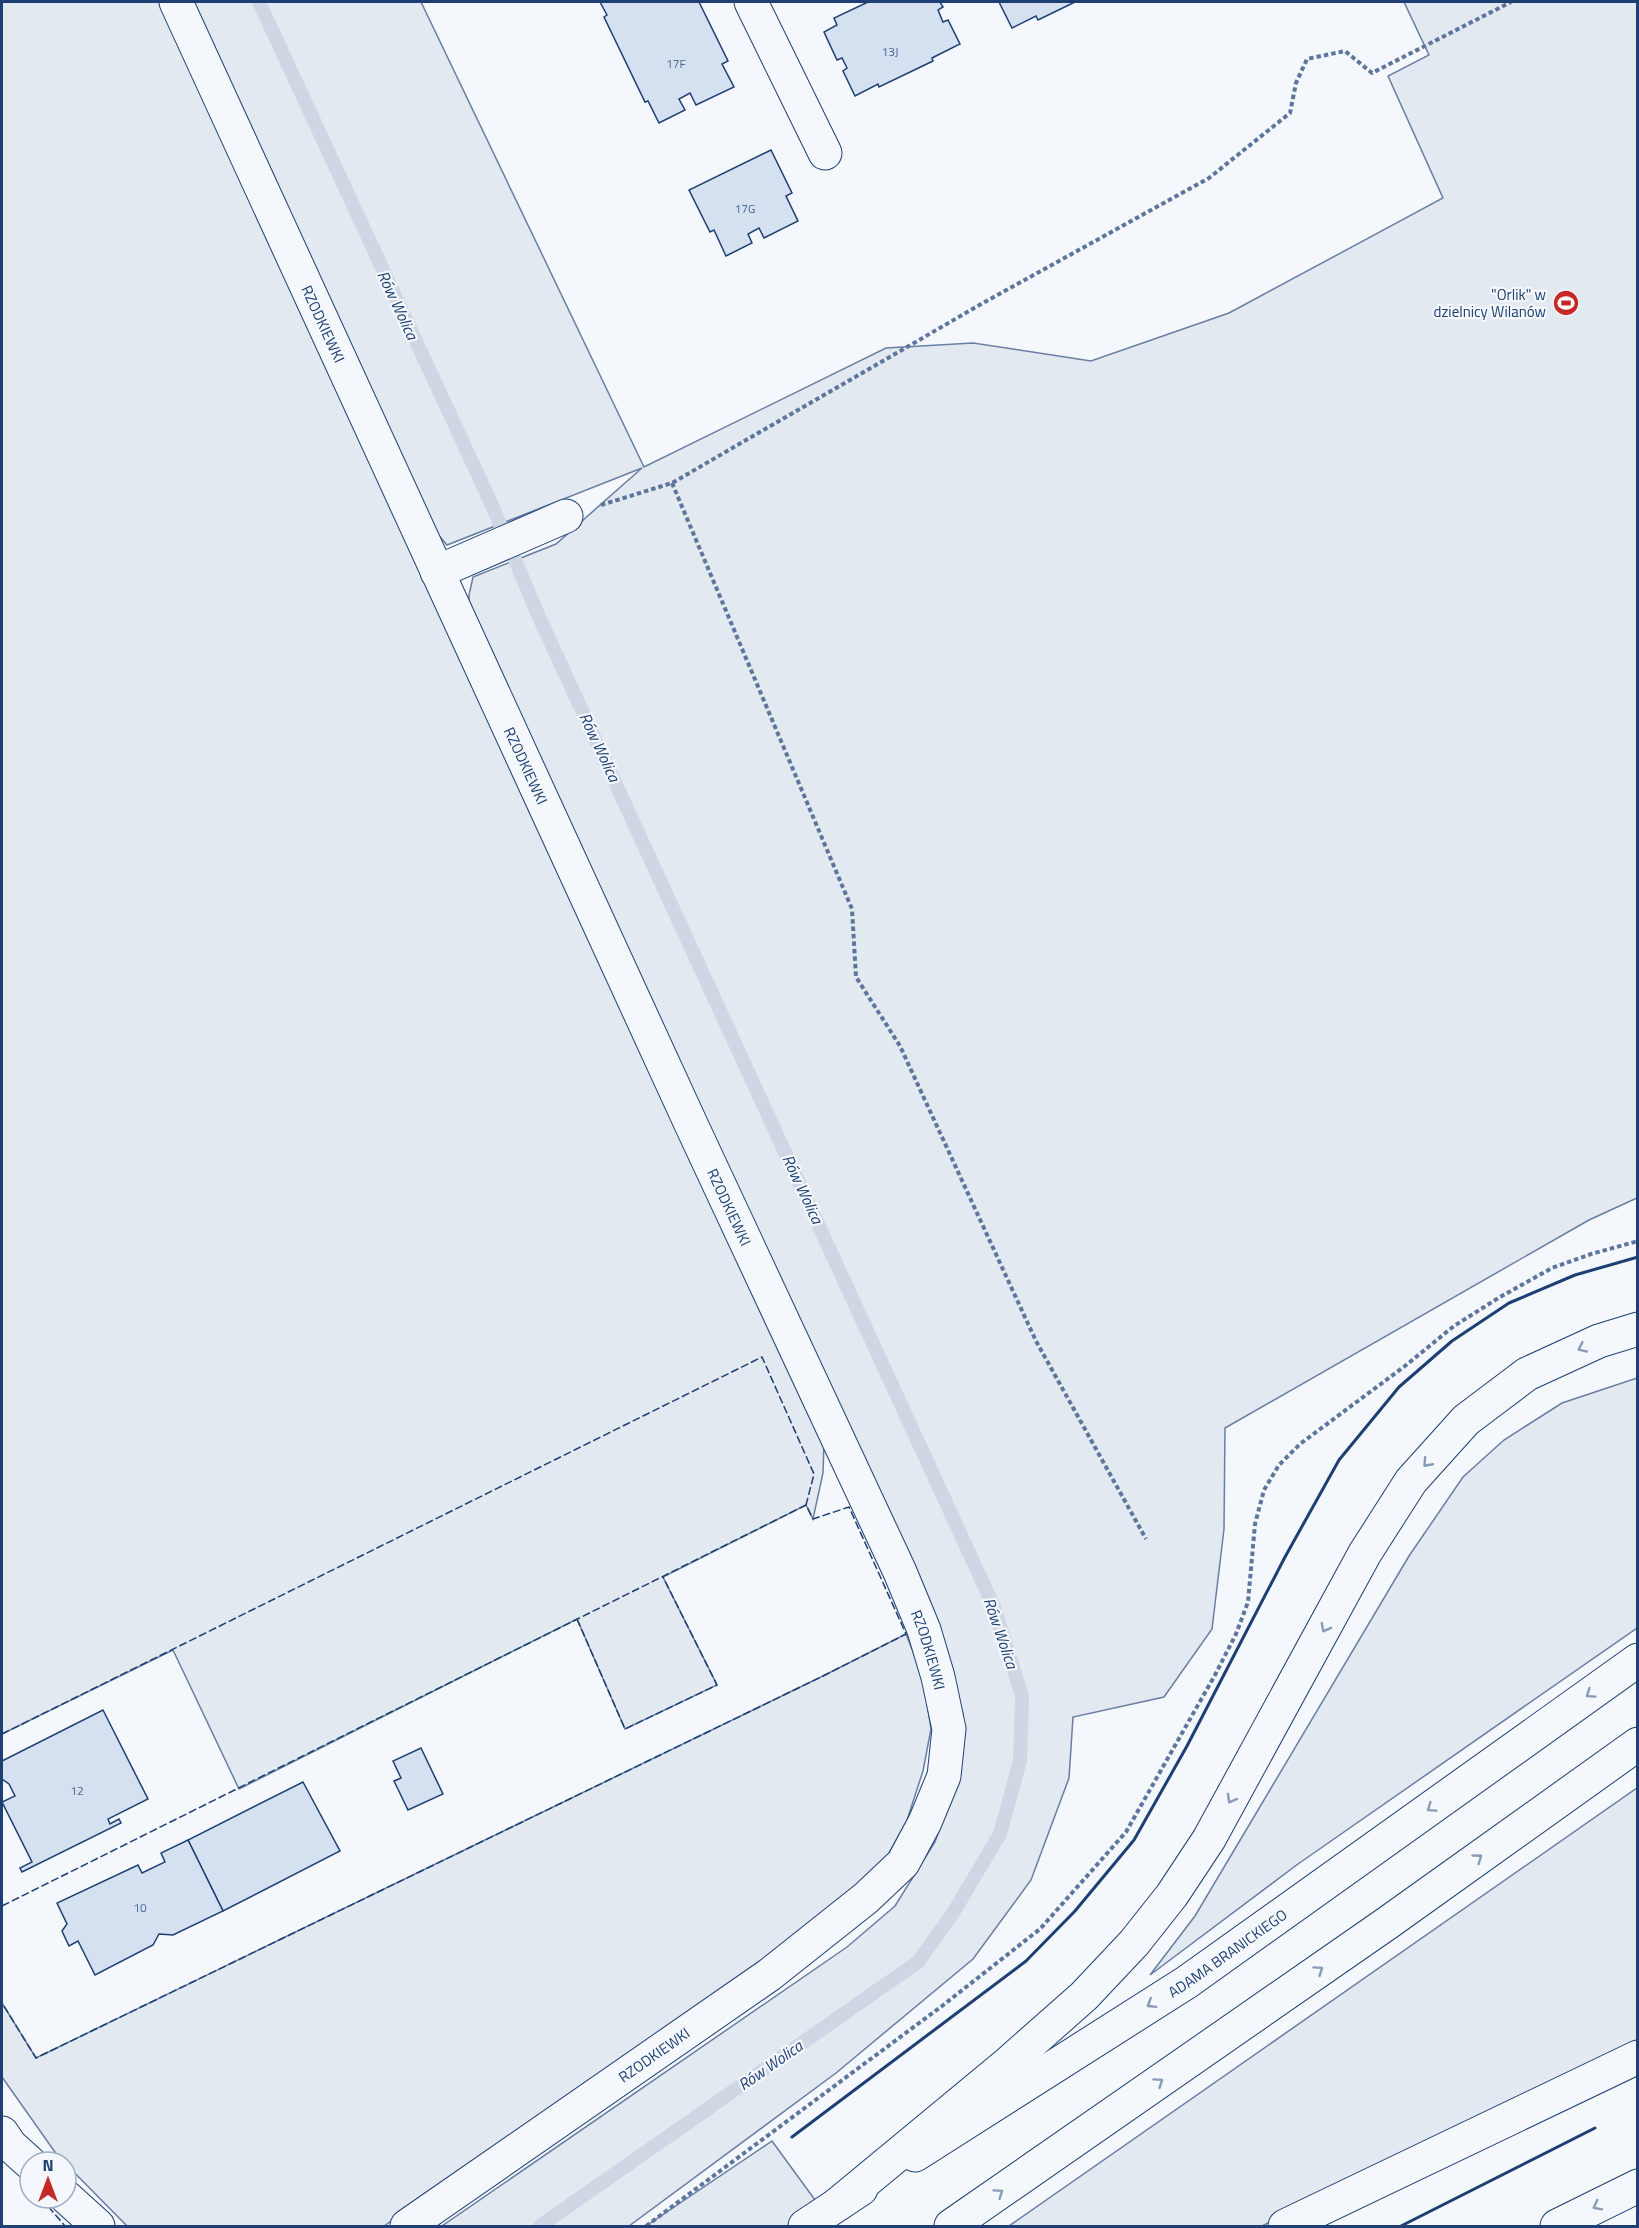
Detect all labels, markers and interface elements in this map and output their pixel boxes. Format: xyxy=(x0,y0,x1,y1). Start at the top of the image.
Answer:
house number: 13J xyxy=(882,42,898,61)
house number: 17F xyxy=(666,54,686,73)
house number: 17G xyxy=(735,199,755,218)
water label: Rów Wolica xyxy=(372,266,425,344)
street label: RZODKIEWKI xyxy=(296,281,351,366)
place label: "Orlik" w dzielnicy Wilanów xyxy=(1434,283,1546,323)
sports icon: "Orlik" w dzielnicy Wilanów xyxy=(1551,288,1581,318)
water label: Rów Wolica xyxy=(574,708,627,786)
street label: RZODKIEWKI xyxy=(499,723,554,808)
water label: Rów Wolica xyxy=(777,1150,830,1228)
street label: RZODKIEWKI xyxy=(702,1164,758,1249)
one-way arrow xyxy=(1578,1341,1589,1353)
one-way arrow xyxy=(1423,1456,1434,1467)
water label: Rów Wolica xyxy=(978,1594,1025,1673)
street label: RZODKIEWKI xyxy=(905,1606,952,1692)
one-way arrow xyxy=(1321,1622,1332,1632)
one-way arrow xyxy=(1585,1687,1596,1698)
house number: 12 xyxy=(70,1781,84,1800)
one-way arrow xyxy=(1227,1793,1238,1803)
one-way arrow xyxy=(1427,1801,1438,1812)
one-way arrow xyxy=(1472,1854,1483,1865)
house number: 10 xyxy=(133,1898,147,1917)
street label: ADAMA BRANICKIEGO xyxy=(1163,1903,1292,2003)
one-way arrow xyxy=(1313,1966,1324,1977)
one-way arrow xyxy=(1147,1997,1158,2008)
street label: RZODKIEWKI xyxy=(613,2022,695,2088)
water label: Rów Wolica xyxy=(733,2033,808,2096)
one-way arrow xyxy=(1153,2078,1164,2089)
north arrow xyxy=(18,2150,78,2210)
text: N xyxy=(42,2153,54,2177)
one-way arrow xyxy=(993,2189,1004,2200)
one-way arrow xyxy=(1593,2199,1603,2210)

